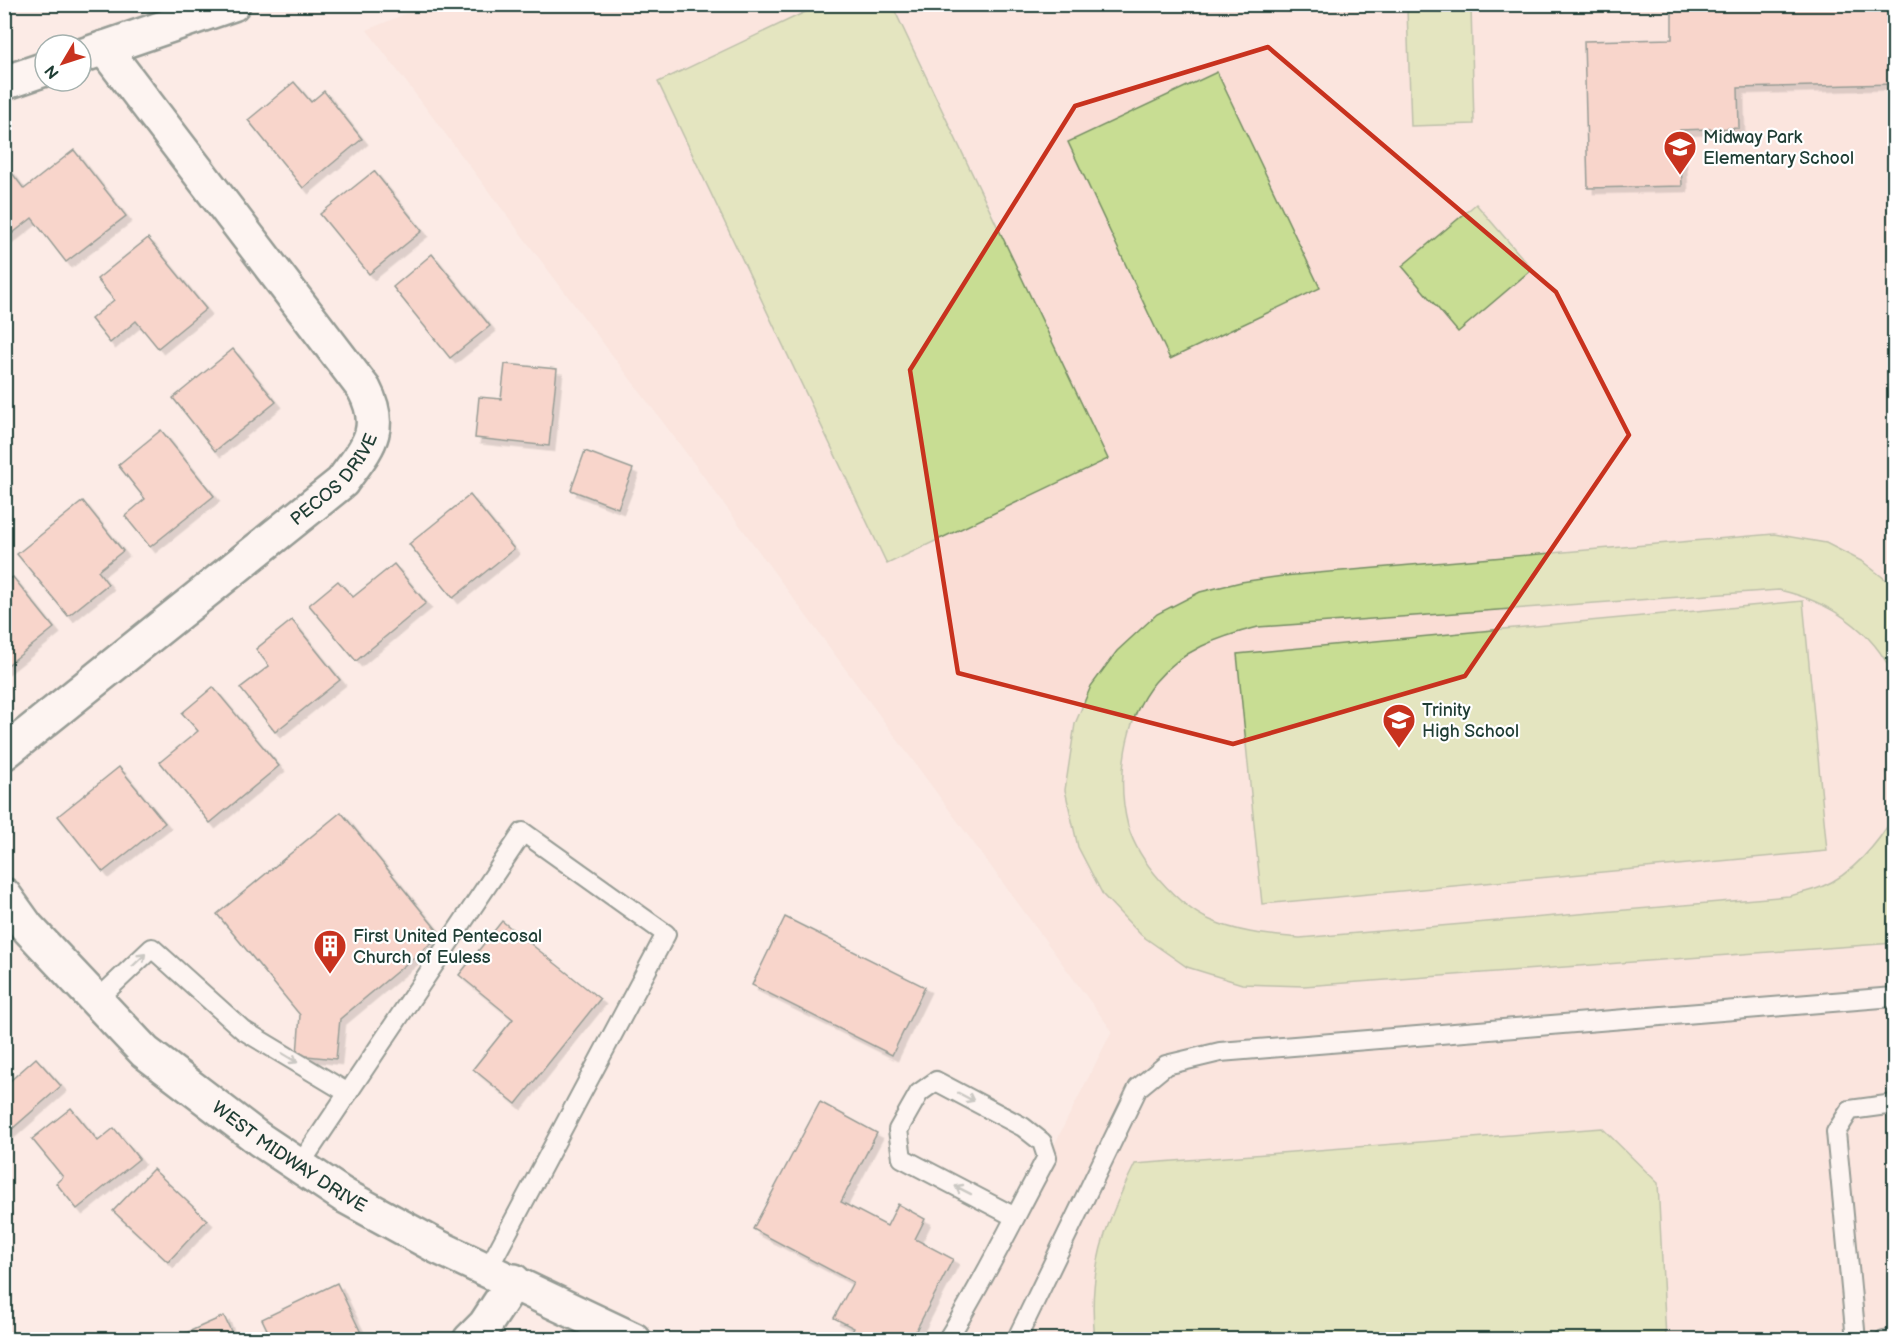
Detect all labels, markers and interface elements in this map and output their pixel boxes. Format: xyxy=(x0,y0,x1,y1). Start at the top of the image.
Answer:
north arrow xyxy=(33,33,93,93)
text: N xyxy=(41,61,64,82)
place label: Midway Park Elementary School xyxy=(1703,127,1854,169)
school or university icon: Midway Park Elementary School xyxy=(1662,129,1698,176)
street label: PECOS DRIVE xyxy=(286,430,382,530)
place label: Trinity High School xyxy=(1422,700,1519,742)
school or university icon: Trinity High School xyxy=(1381,702,1417,749)
place label: First United Pentecosal Church of Euless xyxy=(353,926,542,968)
building icon: First United Pentecosal Church of Euless xyxy=(312,928,348,975)
one-way arrow xyxy=(131,953,146,967)
one-way arrow xyxy=(281,1052,298,1064)
one-way arrow xyxy=(957,1092,975,1103)
street label: WEST MIDWAY DRIVE xyxy=(208,1097,371,1217)
one-way arrow xyxy=(955,1184,972,1196)

